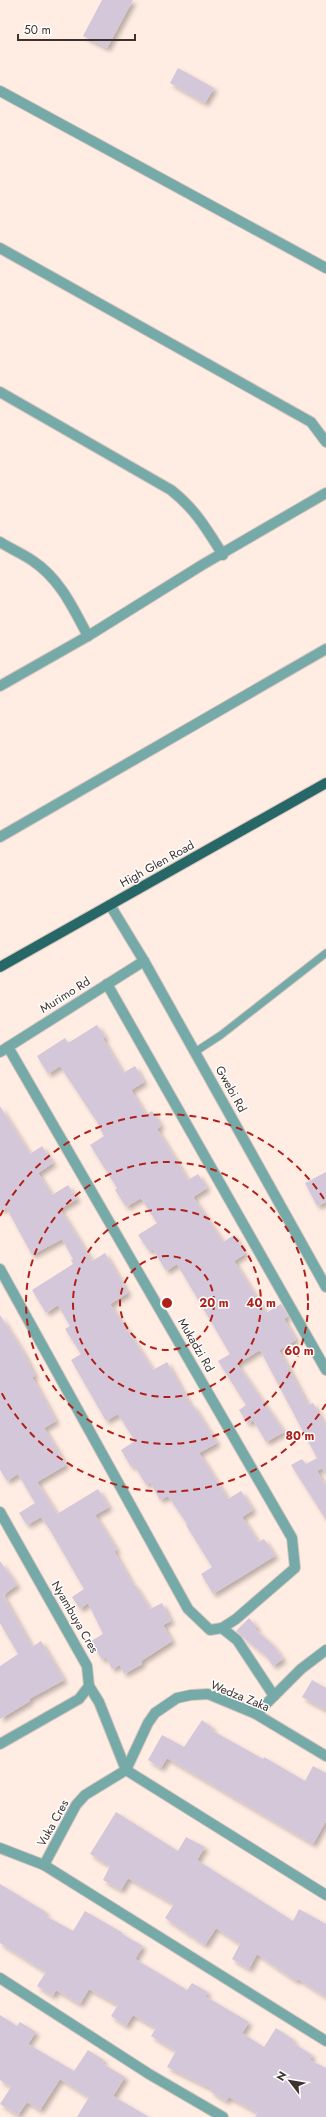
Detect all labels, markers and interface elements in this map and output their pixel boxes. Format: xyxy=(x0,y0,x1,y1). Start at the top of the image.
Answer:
scale bar xyxy=(18,16,135,42)
text: 50 m xyxy=(24,21,51,39)
street label: High Glen Road xyxy=(117,836,197,892)
street label: Murimo Rd xyxy=(36,972,94,1018)
street label: Gwebi Rd xyxy=(211,1062,251,1116)
text: 20 m xyxy=(199,1294,229,1312)
text: 40 m xyxy=(246,1294,276,1312)
centre of rings xyxy=(160,1296,174,1310)
street label: Mukadzi Rd xyxy=(173,1315,219,1375)
text: 60 m xyxy=(284,1342,314,1360)
text: 80 m xyxy=(286,1427,315,1445)
street label: Nyambuya Cres xyxy=(47,1578,103,1657)
street label: Wedza Zaka xyxy=(208,1676,272,1716)
street label: Vuka Cres xyxy=(33,1796,73,1850)
north arrow xyxy=(270,2061,310,2101)
text: N xyxy=(272,2068,291,2084)

